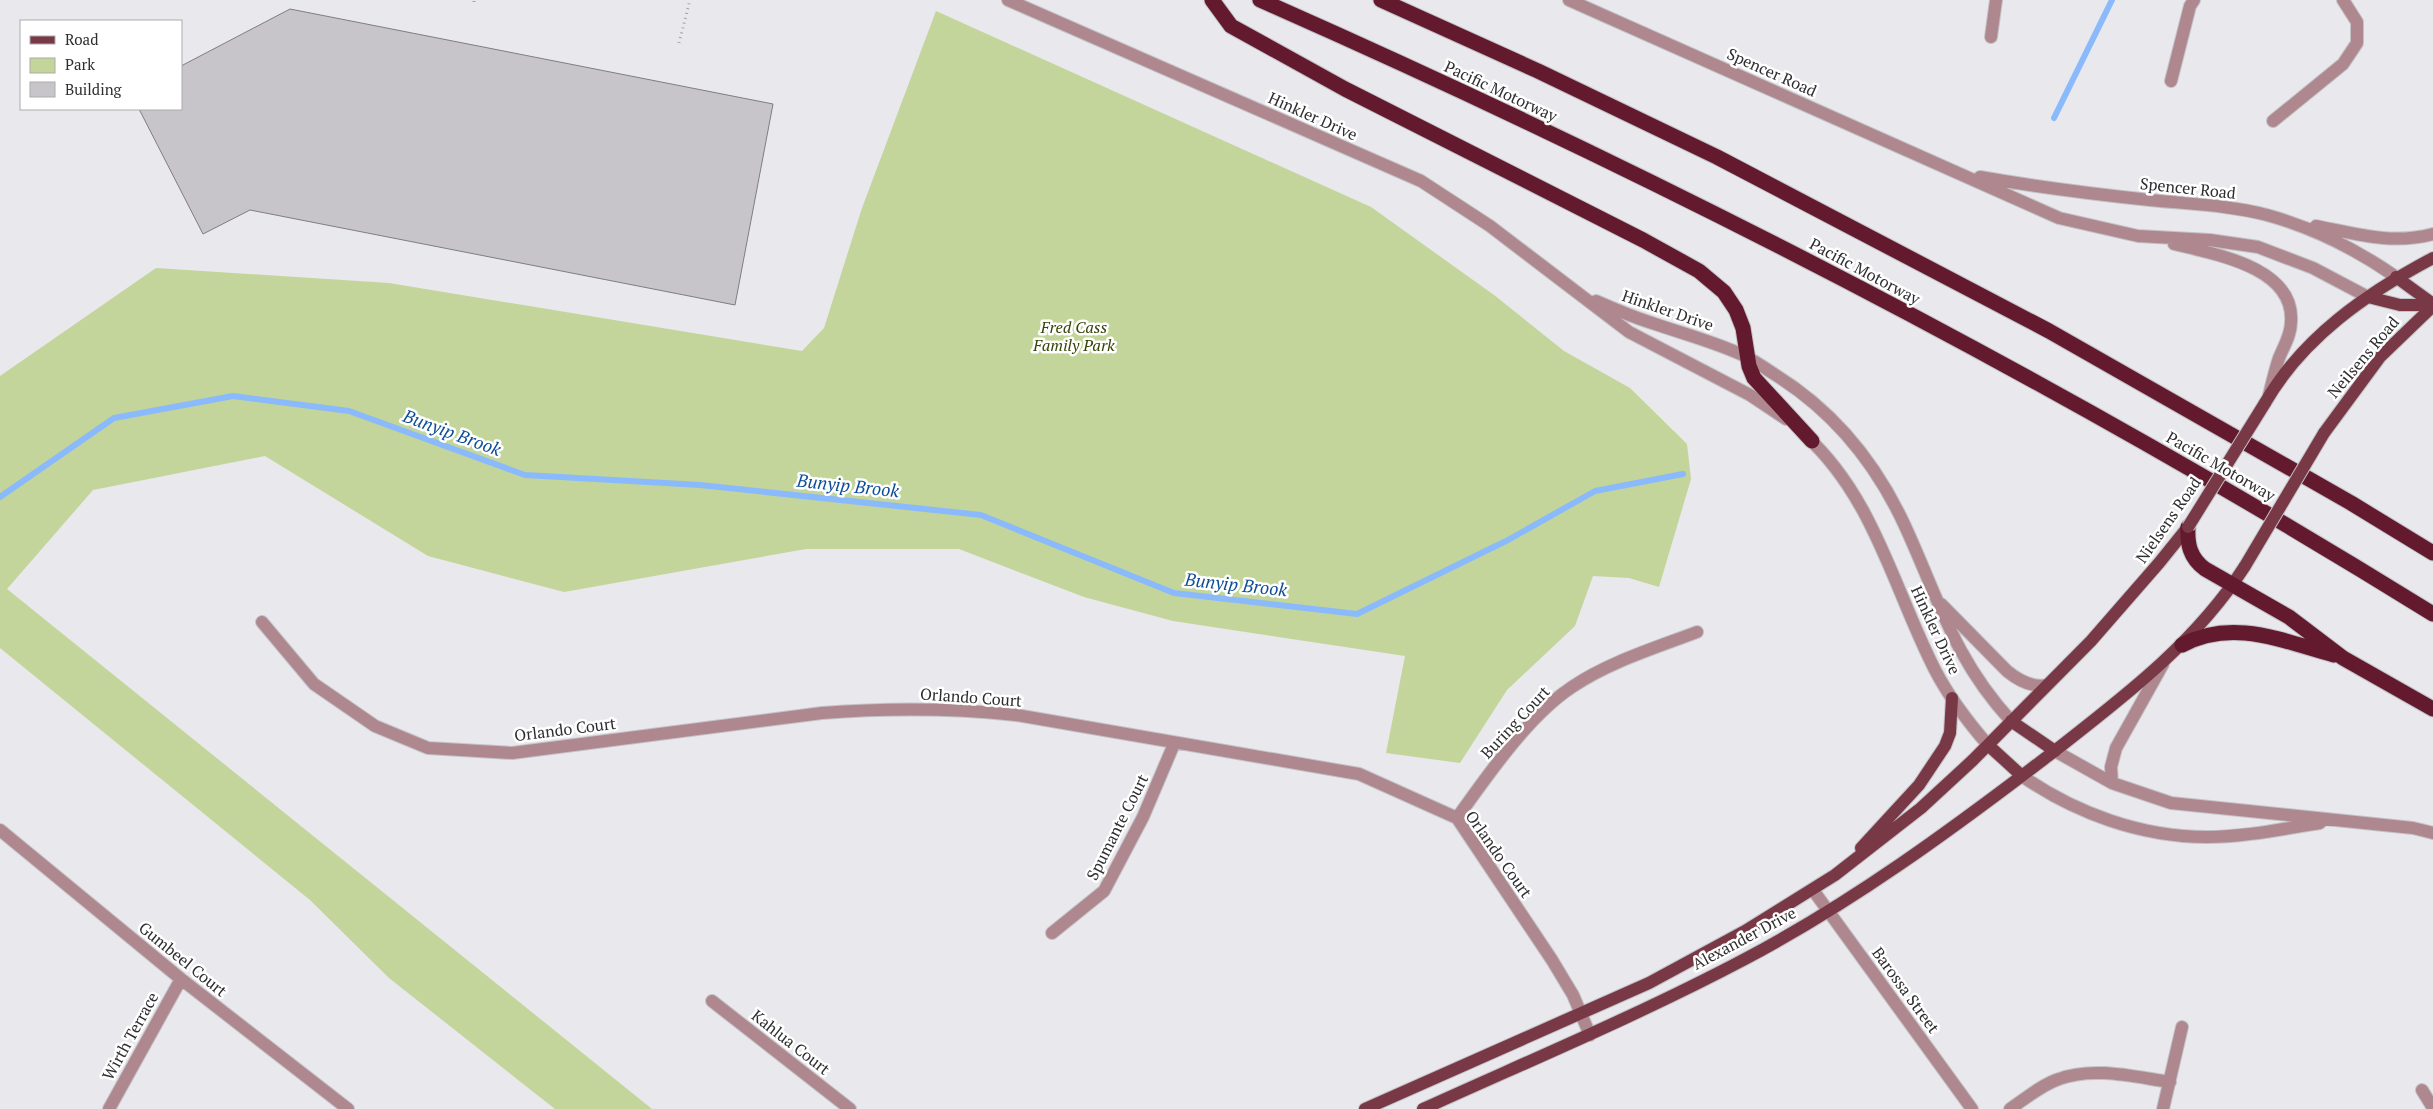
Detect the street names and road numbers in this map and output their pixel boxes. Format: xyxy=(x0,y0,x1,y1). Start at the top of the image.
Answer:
street label: Spencer Road xyxy=(1724,42,1820,102)
street label: Pacific Motorway xyxy=(1441,55,1562,127)
street label: Hinkler Drive xyxy=(1265,87,1361,145)
street label: Spencer Road xyxy=(2139,172,2237,204)
street label: Pacific Motorway xyxy=(1806,233,1925,310)
street label: Hinkler Drive xyxy=(1619,284,1717,336)
street label: Neilsens Road xyxy=(2322,311,2404,403)
street label: Pacific Motorway xyxy=(2163,426,2280,507)
street label: Nielsens Road xyxy=(2130,472,2206,567)
street label: Hinkler Drive xyxy=(1906,582,1966,678)
street label: Buring Court xyxy=(1476,681,1554,763)
street label: Orlando Court xyxy=(919,682,1023,712)
street label: Orlando Court xyxy=(513,712,617,746)
street label: Spumante Court xyxy=(1081,770,1153,884)
street label: Orlando Court xyxy=(1461,806,1537,902)
street label: Alexander Drive xyxy=(1688,901,1800,975)
street label: Gumbeel Court xyxy=(134,917,232,1001)
street label: Barossa Street xyxy=(1867,943,1945,1038)
street label: Wirth Terrace xyxy=(97,988,163,1084)
street label: Kahlua Court xyxy=(747,1004,835,1080)

